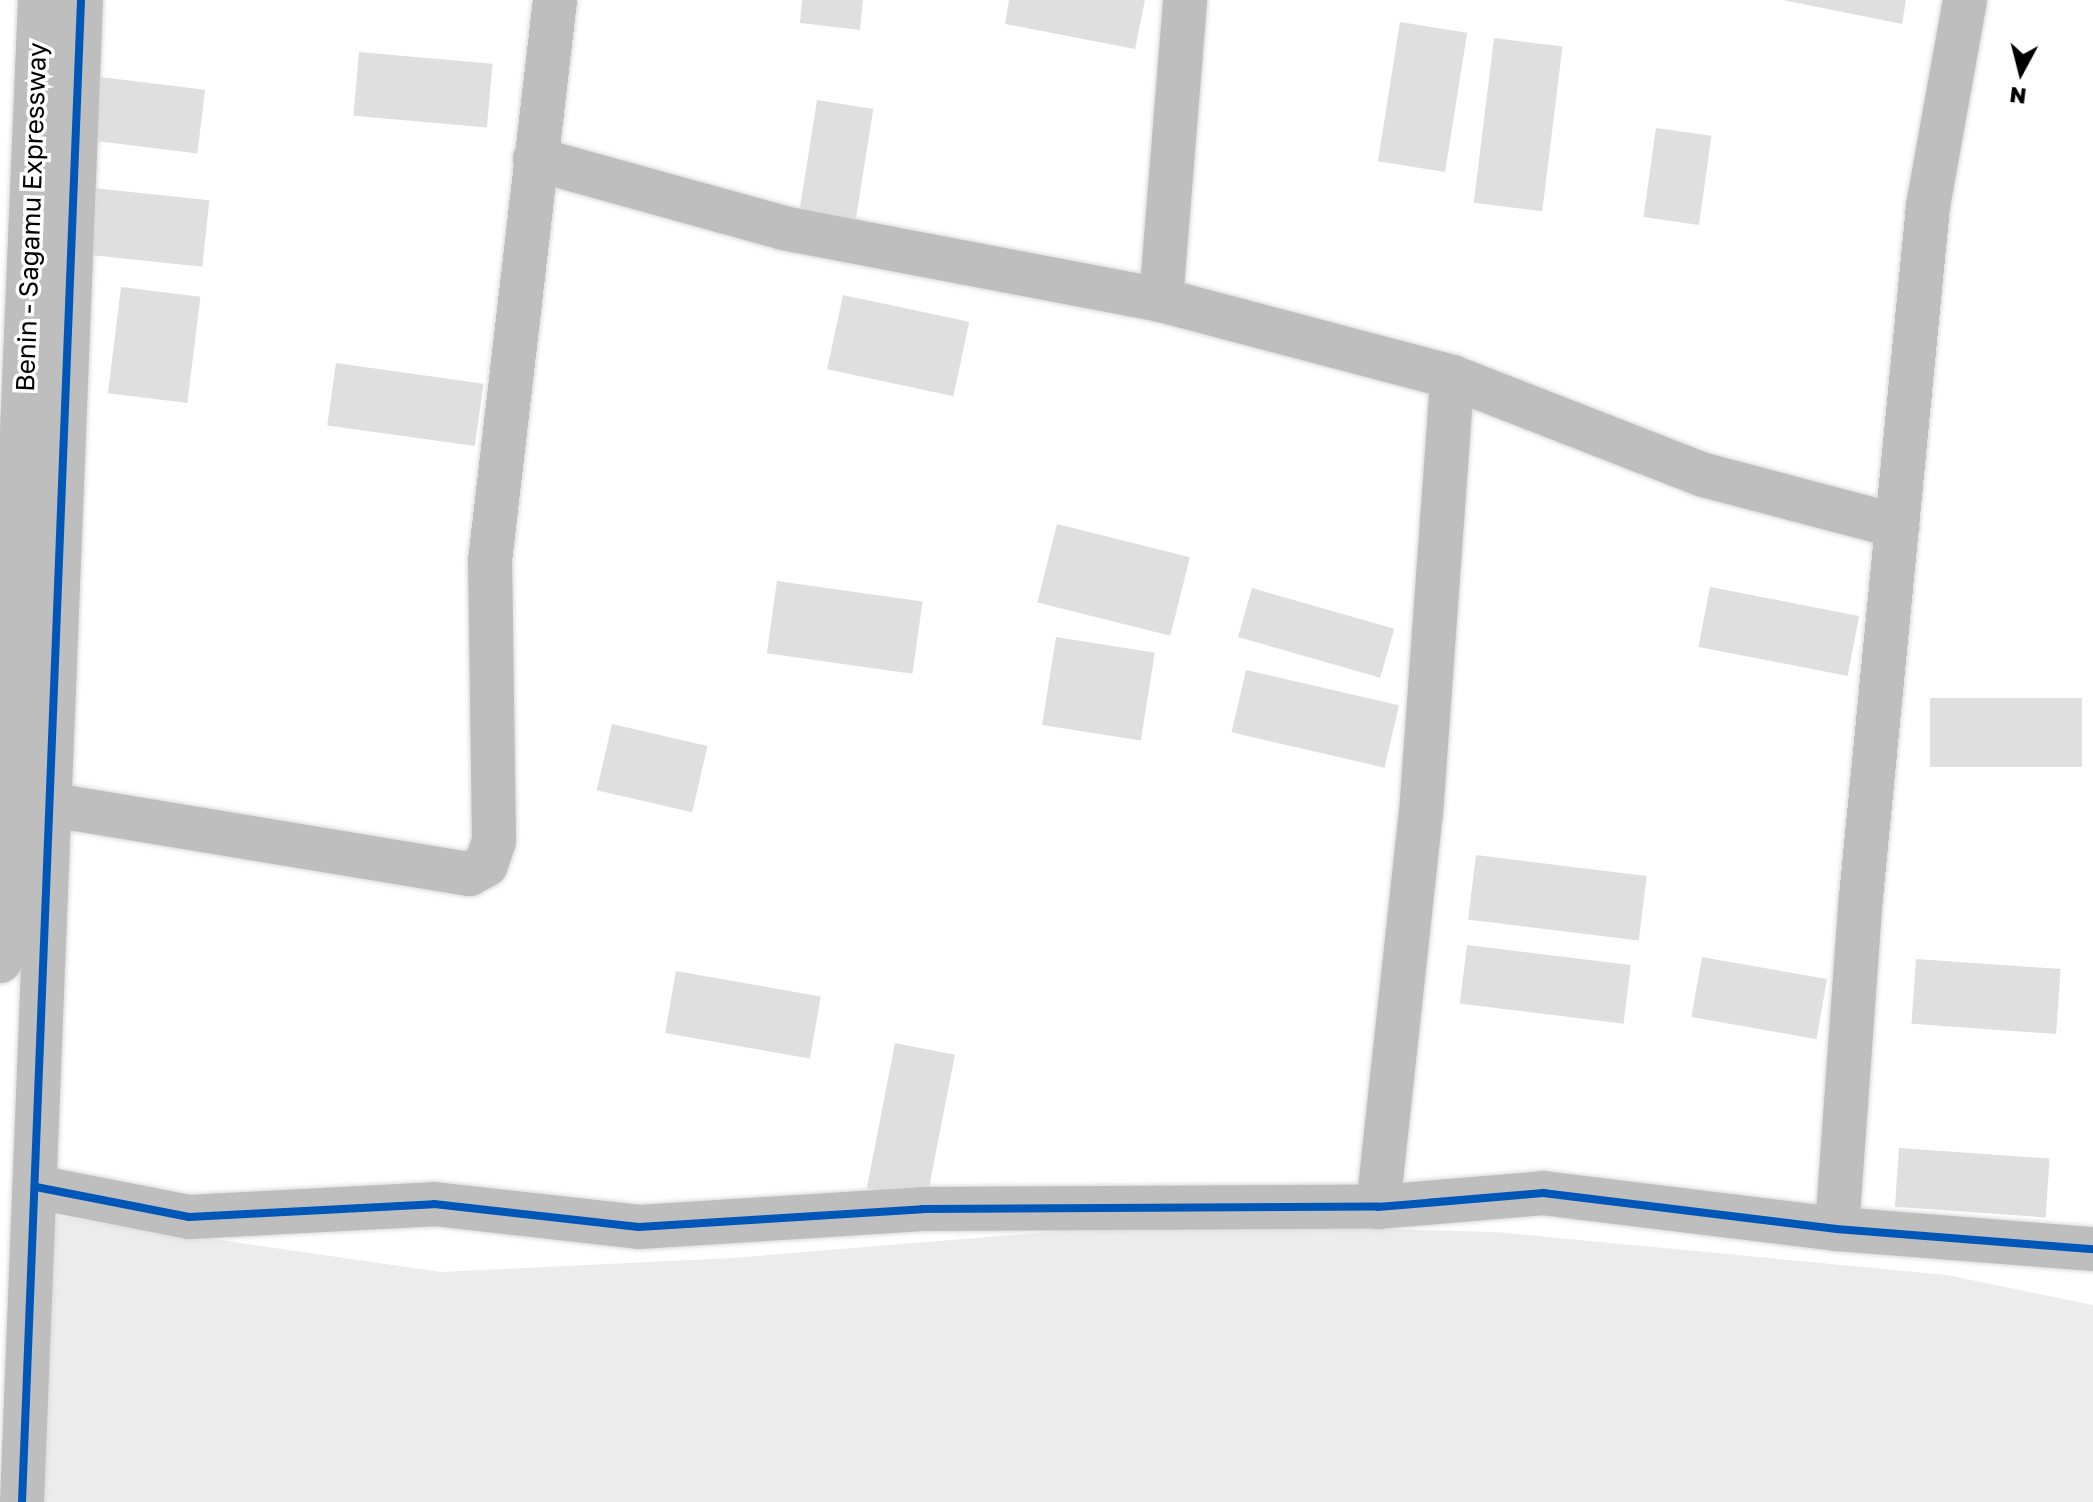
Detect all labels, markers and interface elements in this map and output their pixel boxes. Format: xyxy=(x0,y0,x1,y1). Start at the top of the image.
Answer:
north arrow xyxy=(1981,32,2061,112)
street label: Benin - Sagamu Expressway xyxy=(9,42,53,392)
text: N xyxy=(2008,82,2028,111)

